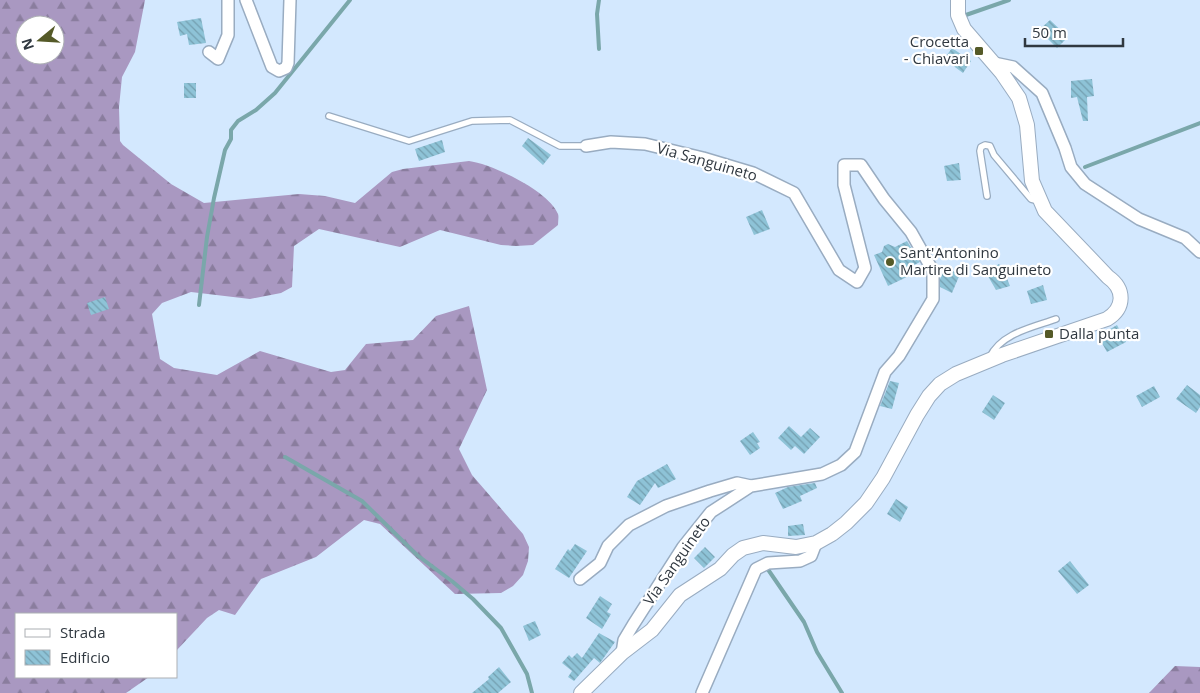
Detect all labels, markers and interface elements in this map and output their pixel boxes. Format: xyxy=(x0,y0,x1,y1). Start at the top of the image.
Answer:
north arrow xyxy=(15,15,65,65)
scale bar xyxy=(1025,15,1122,47)
text: 50 m xyxy=(1032,22,1067,42)
place label: Crocetta - Chiavari xyxy=(904,31,969,68)
text: N xyxy=(16,36,38,53)
marker: Crocetta - Chiavari xyxy=(973,45,985,57)
street label: Via Sanguineto xyxy=(655,137,760,185)
place label: Sant'Antonino Martire di Sanguineto xyxy=(900,242,1051,279)
marker: Sant'Antonino Martire di Sanguineto xyxy=(884,256,896,268)
place label: Dalla punta xyxy=(1059,323,1139,343)
marker: Dalla punta xyxy=(1043,328,1055,340)
street label: Via Sanguineto xyxy=(638,512,714,609)
legend xyxy=(15,613,178,678)
text: Strada xyxy=(60,622,106,642)
text: Edificio xyxy=(60,647,110,667)

